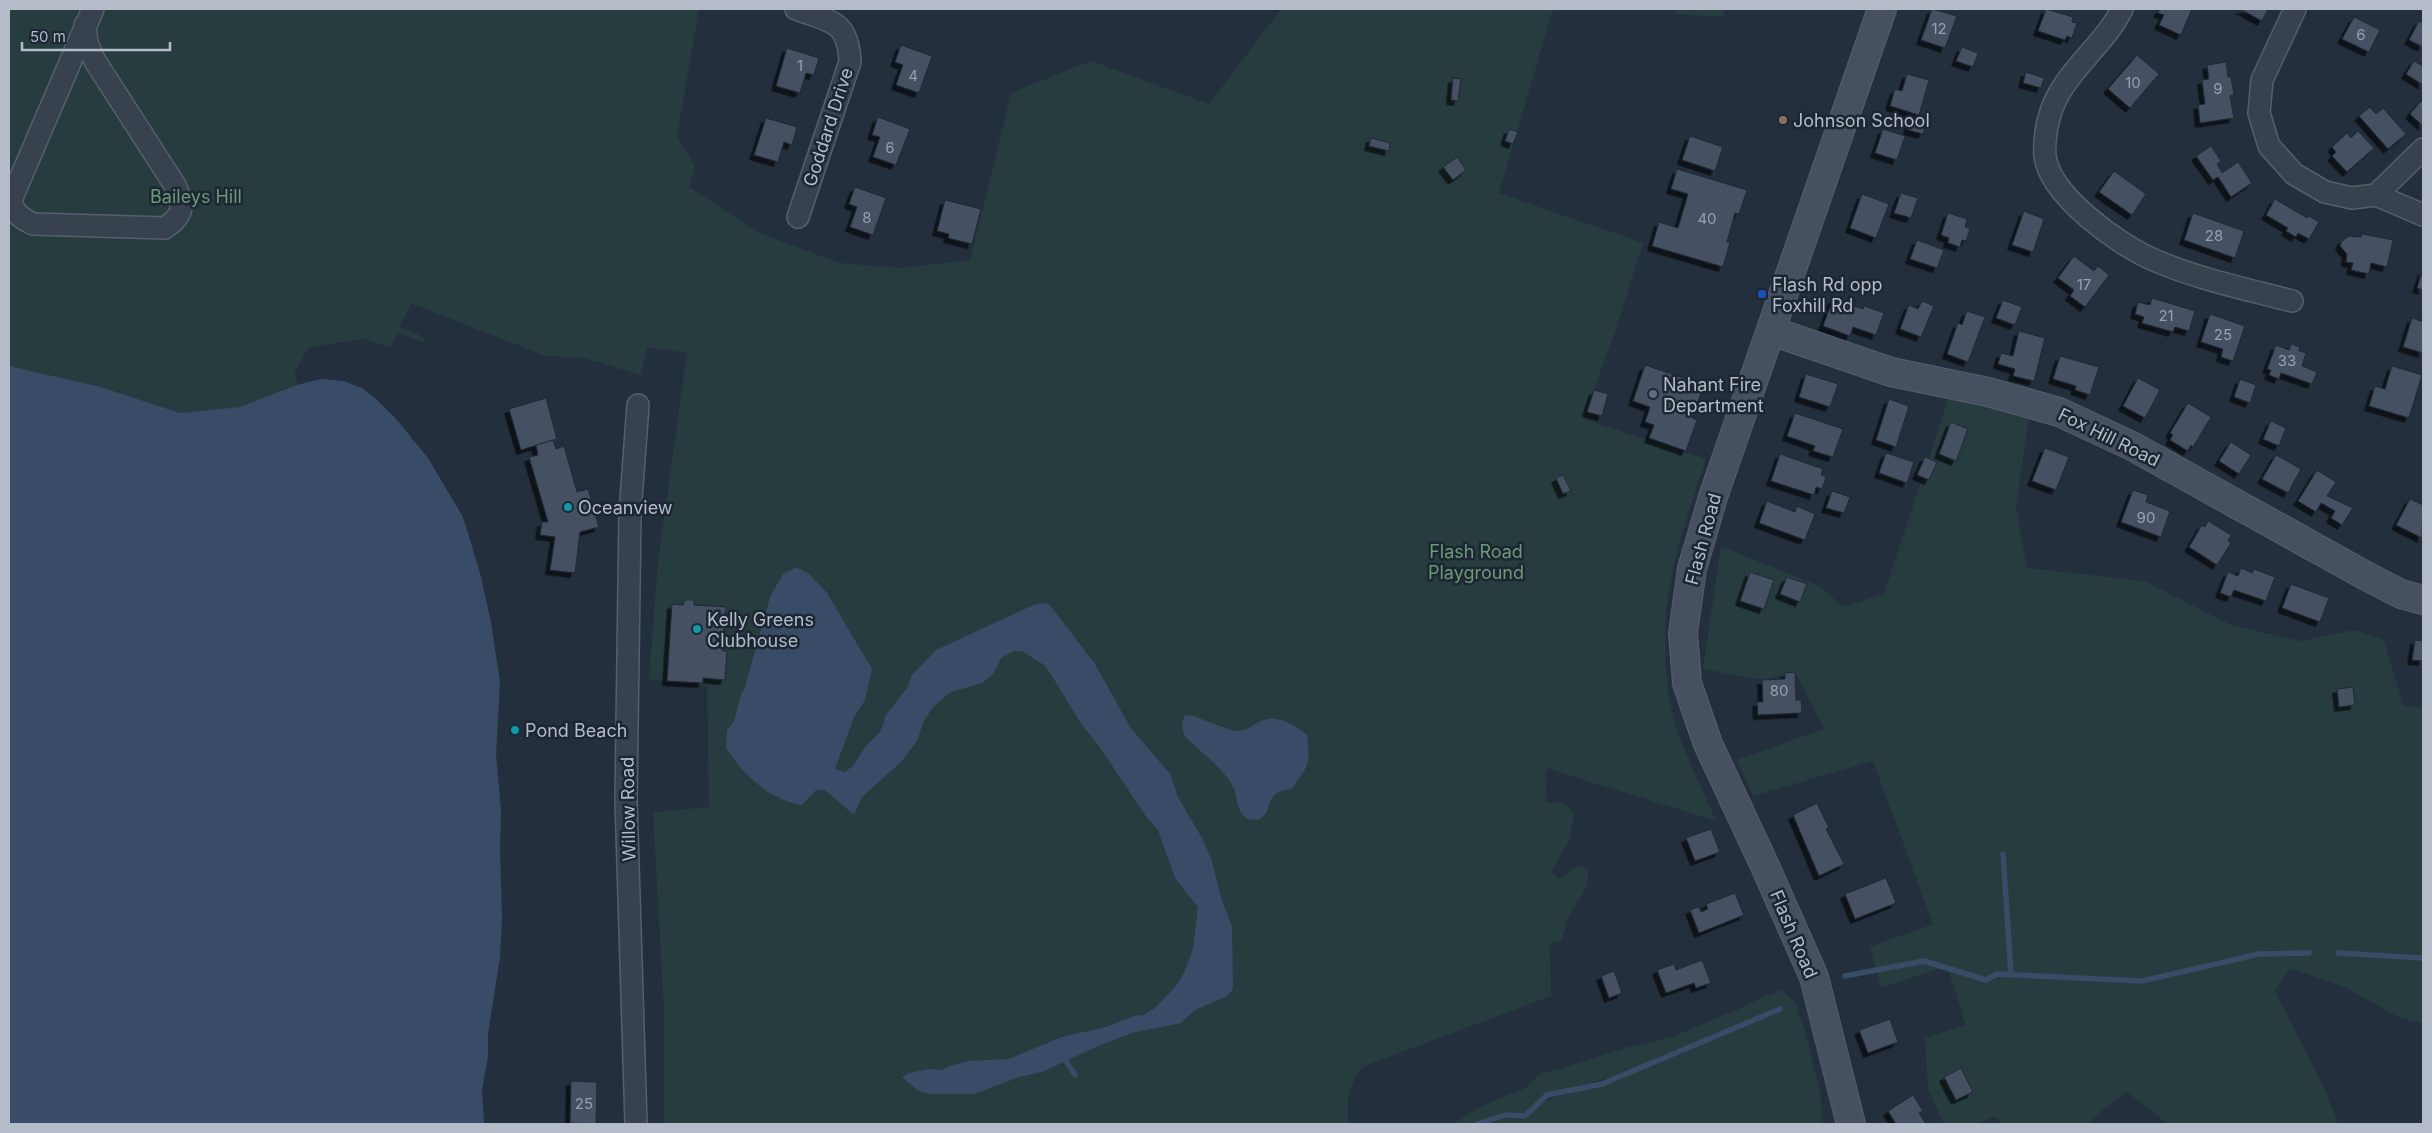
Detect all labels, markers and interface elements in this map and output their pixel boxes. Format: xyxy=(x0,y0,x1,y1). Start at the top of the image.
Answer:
house number: 12 xyxy=(1931,19,1947,38)
scale bar xyxy=(22,20,170,52)
house number: 6 xyxy=(2356,25,2366,44)
text: 50 m xyxy=(30,27,66,46)
house number: 1 xyxy=(797,56,803,75)
street label: Goddard Drive xyxy=(799,65,857,189)
house number: 4 xyxy=(908,66,918,85)
house number: 10 xyxy=(2125,73,2141,92)
house number: 9 xyxy=(2213,79,2223,98)
place label: Johnson School xyxy=(1793,110,1930,131)
marker: Johnson School xyxy=(1777,114,1789,126)
house number: 6 xyxy=(885,138,895,157)
park label: Baileys Hill xyxy=(150,186,242,207)
house number: 8 xyxy=(862,208,872,227)
house number: 40 xyxy=(1697,209,1717,228)
house number: 28 xyxy=(2205,226,2223,245)
place label: Flash Rd opp Foxhill Rd xyxy=(1772,274,1883,316)
house number: 17 xyxy=(2077,275,2091,294)
marker: Flash Rd opp Foxhill Rd xyxy=(1756,288,1768,300)
house number: 21 xyxy=(2158,306,2174,325)
house number: 25 xyxy=(2214,325,2232,344)
house number: 33 xyxy=(2278,351,2296,370)
place label: Nahant Fire Department xyxy=(1663,374,1764,416)
marker: Nahant Fire Department xyxy=(1647,388,1659,400)
street label: Fox Hill Road xyxy=(2055,403,2163,471)
street label: Flash Road xyxy=(1681,491,1725,587)
place label: Oceanview xyxy=(578,497,673,518)
marker: Oceanview xyxy=(562,501,574,513)
house number: 90 xyxy=(2137,508,2155,527)
park label: Flash Road Playground xyxy=(1428,541,1524,583)
place label: Kelly Greens Clubhouse xyxy=(707,609,814,651)
marker: Kelly Greens Clubhouse xyxy=(691,623,703,635)
house number: 80 xyxy=(1770,681,1788,700)
place label: Pond Beach xyxy=(525,720,627,741)
marker: Pond Beach xyxy=(509,724,521,736)
street label: Willow Road xyxy=(617,757,639,861)
street label: Flash Road xyxy=(1766,887,1822,981)
house number: 25 xyxy=(575,1094,593,1113)

